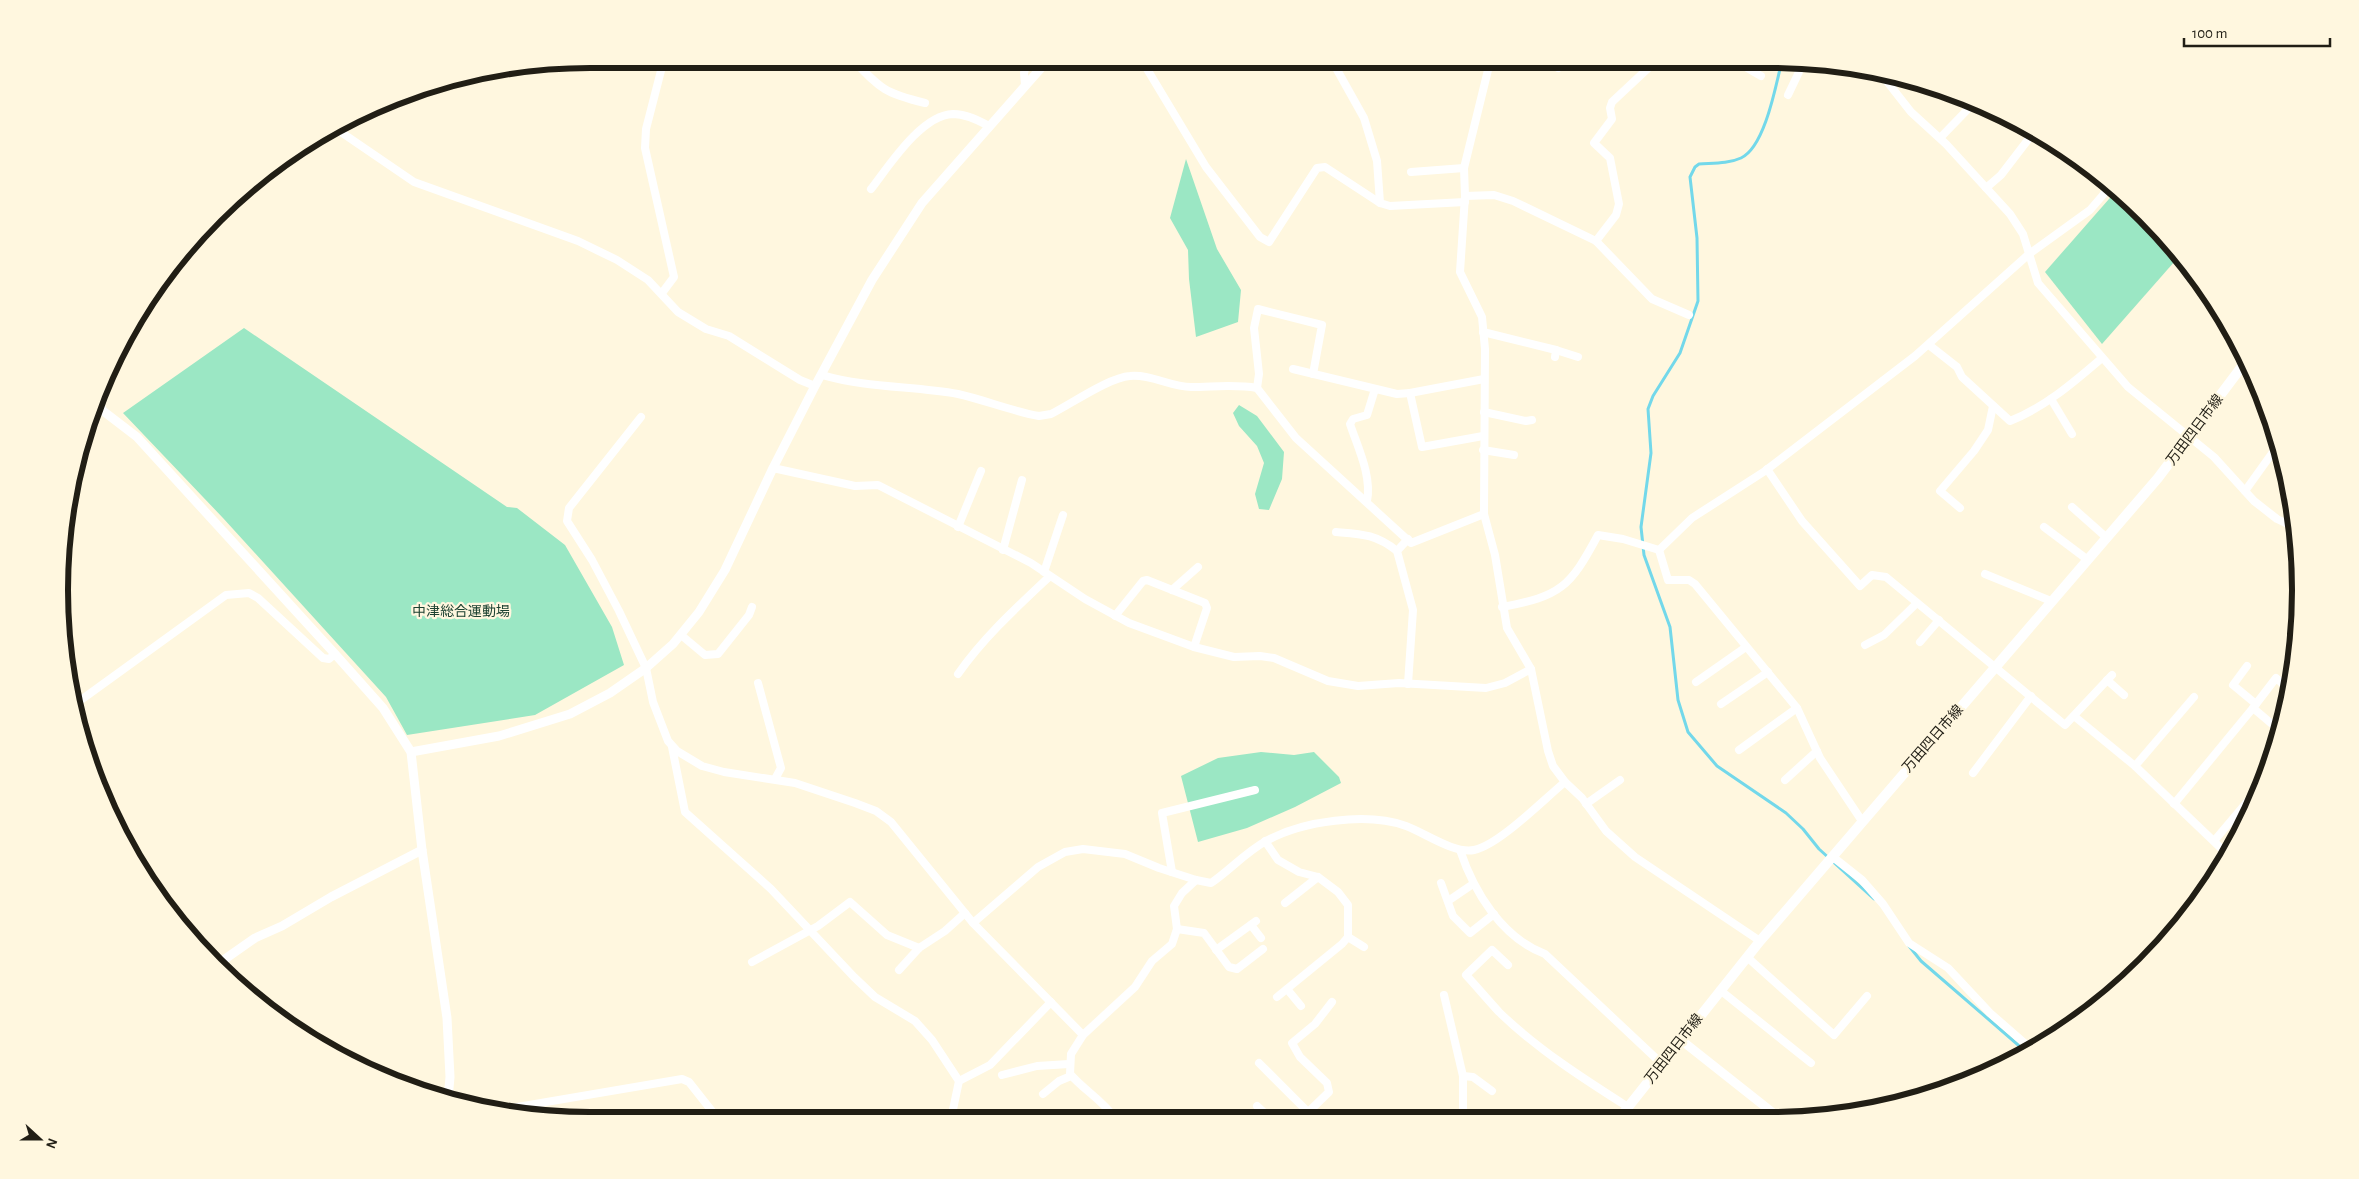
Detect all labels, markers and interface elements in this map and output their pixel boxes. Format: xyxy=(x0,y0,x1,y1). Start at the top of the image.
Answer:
scale bar xyxy=(2184,15,2330,47)
text: 100 m xyxy=(2192,26,2227,41)
street label: 万田四日市線 xyxy=(2163,392,2226,468)
park label: 中津総合運動場 xyxy=(412,604,510,619)
street label: 万田四日市線 xyxy=(1899,702,1966,775)
street label: 万田四日市線 xyxy=(1642,1011,1705,1086)
north arrow xyxy=(15,1114,65,1164)
text: N xyxy=(43,1136,59,1150)

